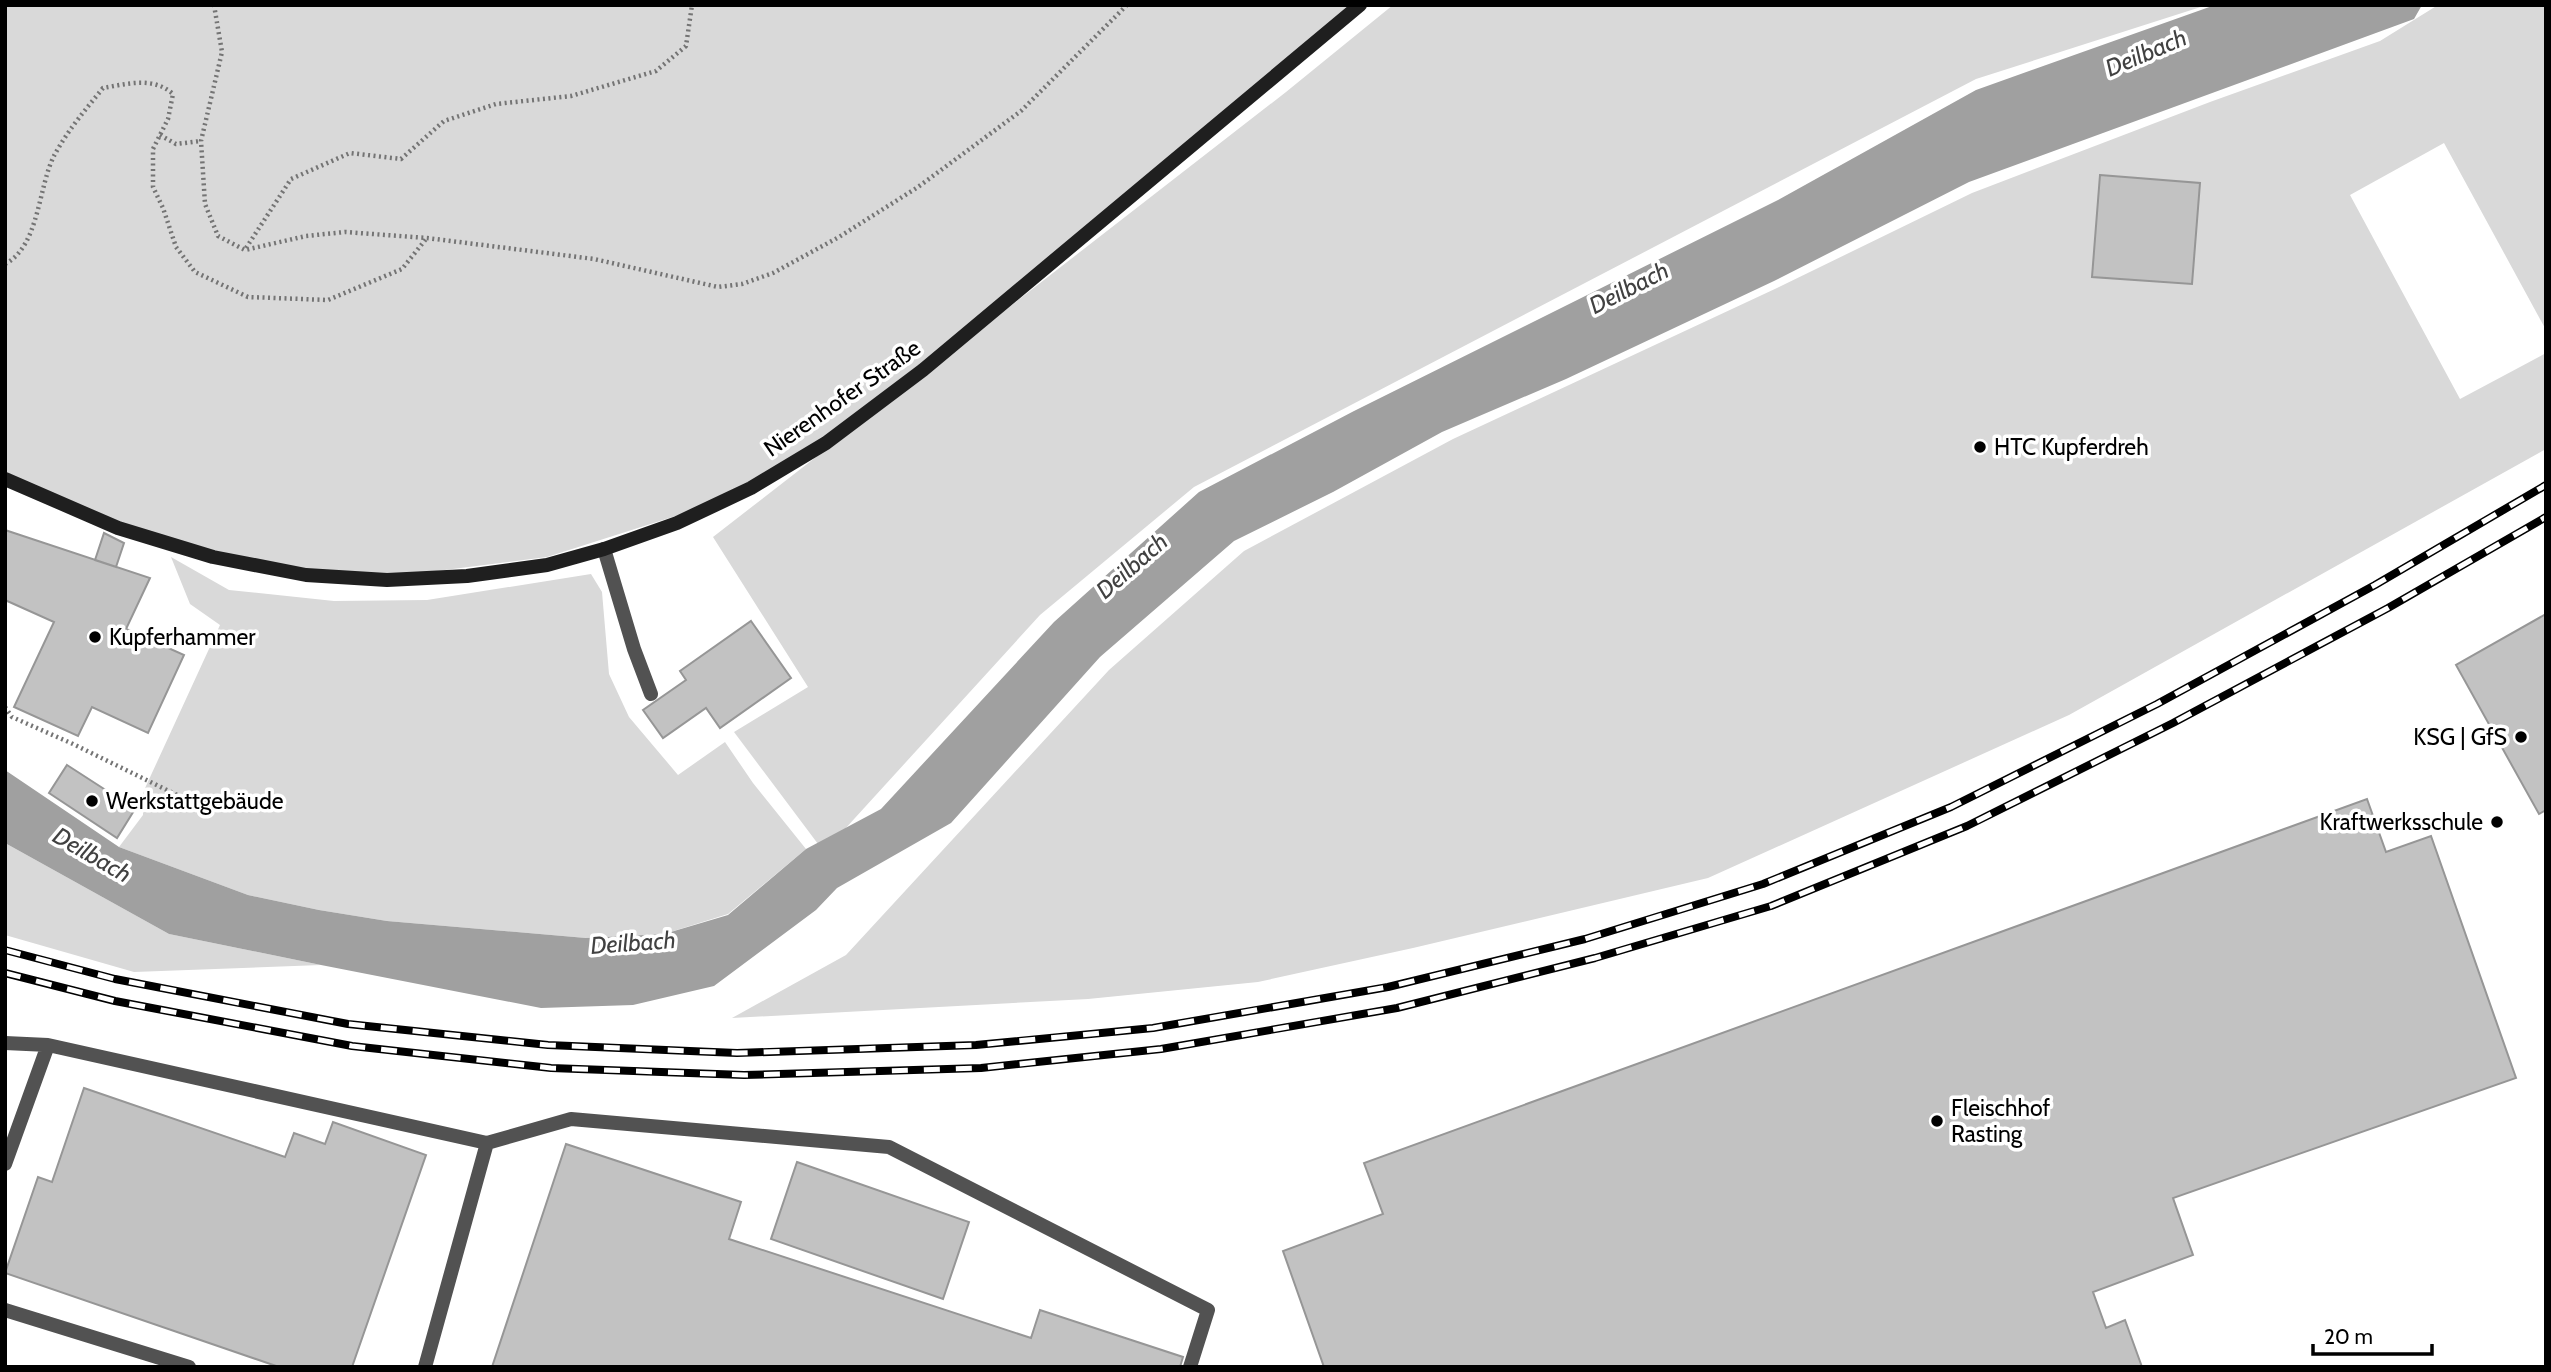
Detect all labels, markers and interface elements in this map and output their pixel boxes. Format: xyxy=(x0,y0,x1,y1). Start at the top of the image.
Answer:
water label: Deilbach xyxy=(2101,23,2191,83)
water label: Deilbach xyxy=(1584,255,1673,320)
street label: Nierenhofer Straße xyxy=(758,333,926,462)
place label: HTC Kupferdreh xyxy=(1994,433,2149,461)
marker: HTC Kupferdreh xyxy=(1972,439,1988,455)
water label: Deilbach xyxy=(1090,527,1173,605)
place label: Kupferhammer xyxy=(109,623,256,651)
marker: Kupferhammer xyxy=(87,629,103,645)
place label: KSG | GfS xyxy=(2413,723,2507,751)
marker: KSG | GfS xyxy=(2513,729,2529,745)
place label: Werkstattgebäude xyxy=(106,787,284,815)
marker: Werkstattgebäude xyxy=(84,793,100,809)
place label: Kraftwerksschule xyxy=(2320,808,2483,836)
marker: Kraftwerksschule xyxy=(2489,814,2505,830)
water label: Deilbach xyxy=(48,821,136,888)
water label: Deilbach xyxy=(589,925,677,960)
place label: Fleischhof Rasting xyxy=(1951,1094,2050,1148)
marker: Fleischhof Rasting xyxy=(1929,1113,1945,1129)
scale bar xyxy=(2313,1312,2432,1356)
text: 20 m xyxy=(2324,1324,2373,1349)

